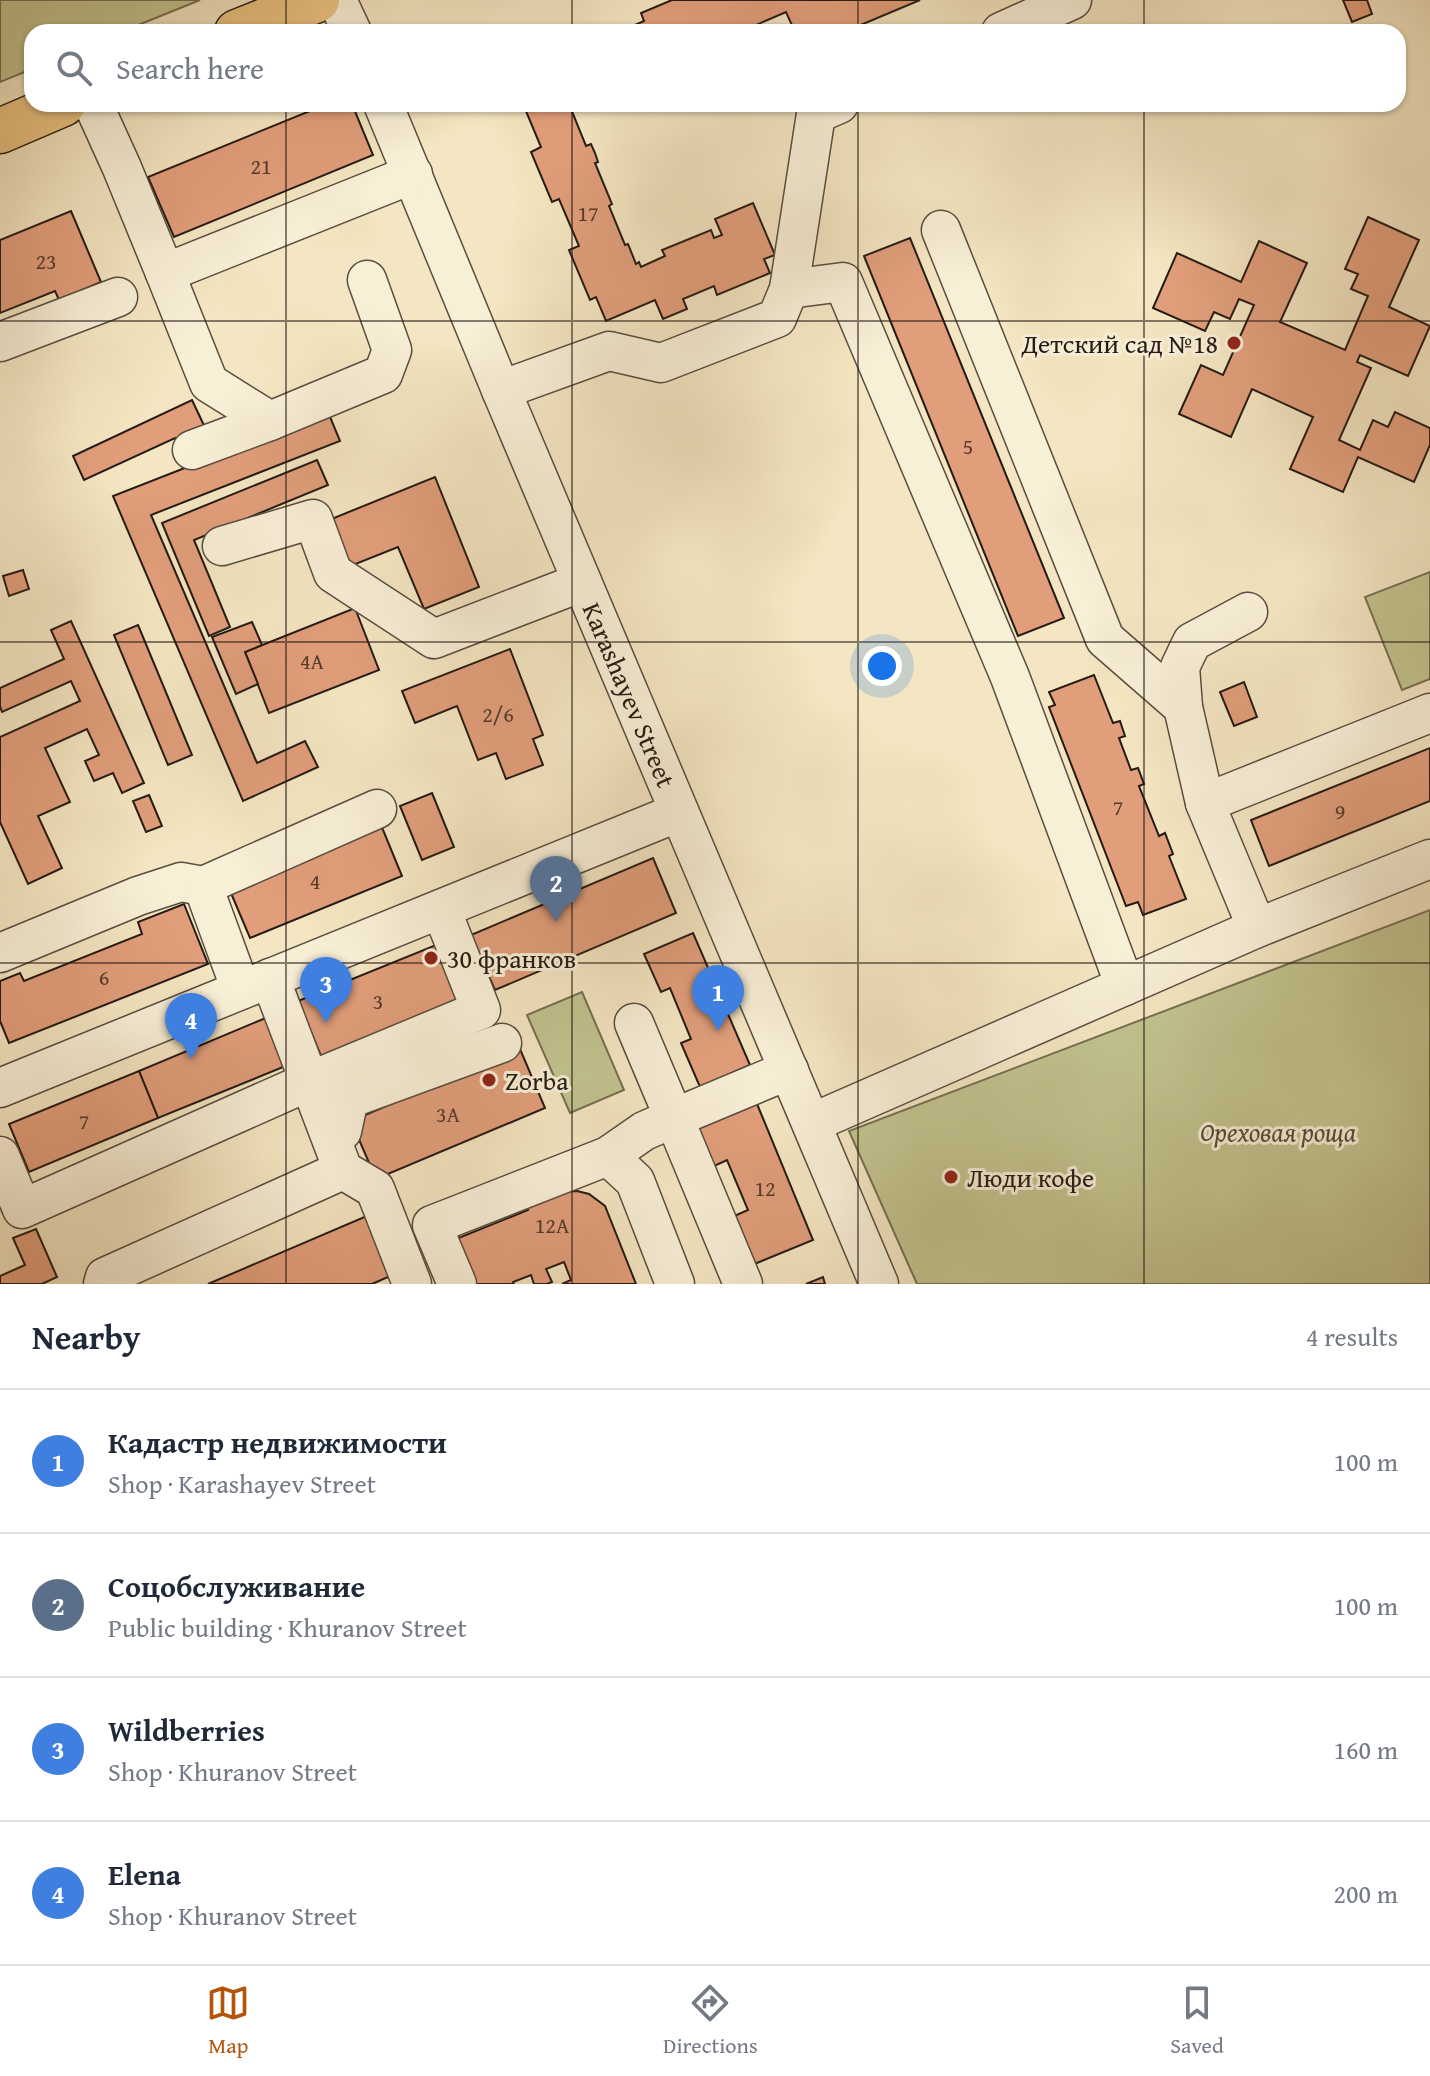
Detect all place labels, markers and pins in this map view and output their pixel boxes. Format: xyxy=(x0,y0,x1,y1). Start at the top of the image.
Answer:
place label: Детский сад №18 xyxy=(1020,324,1218,363)
marker: Детский сад №18 xyxy=(1225,334,1243,352)
pin: 2 xyxy=(530,856,582,922)
place label: 30 франков xyxy=(447,939,576,978)
marker: 30 франков xyxy=(422,949,440,967)
pin: 3 xyxy=(300,957,352,1023)
pin: 1 xyxy=(692,965,744,1031)
pin: 4 xyxy=(165,993,217,1059)
place label: Zorba xyxy=(505,1061,569,1100)
marker: Zorba xyxy=(480,1071,498,1089)
place label: Люди кофе xyxy=(967,1158,1094,1197)
marker: Люди кофе xyxy=(942,1168,960,1186)

